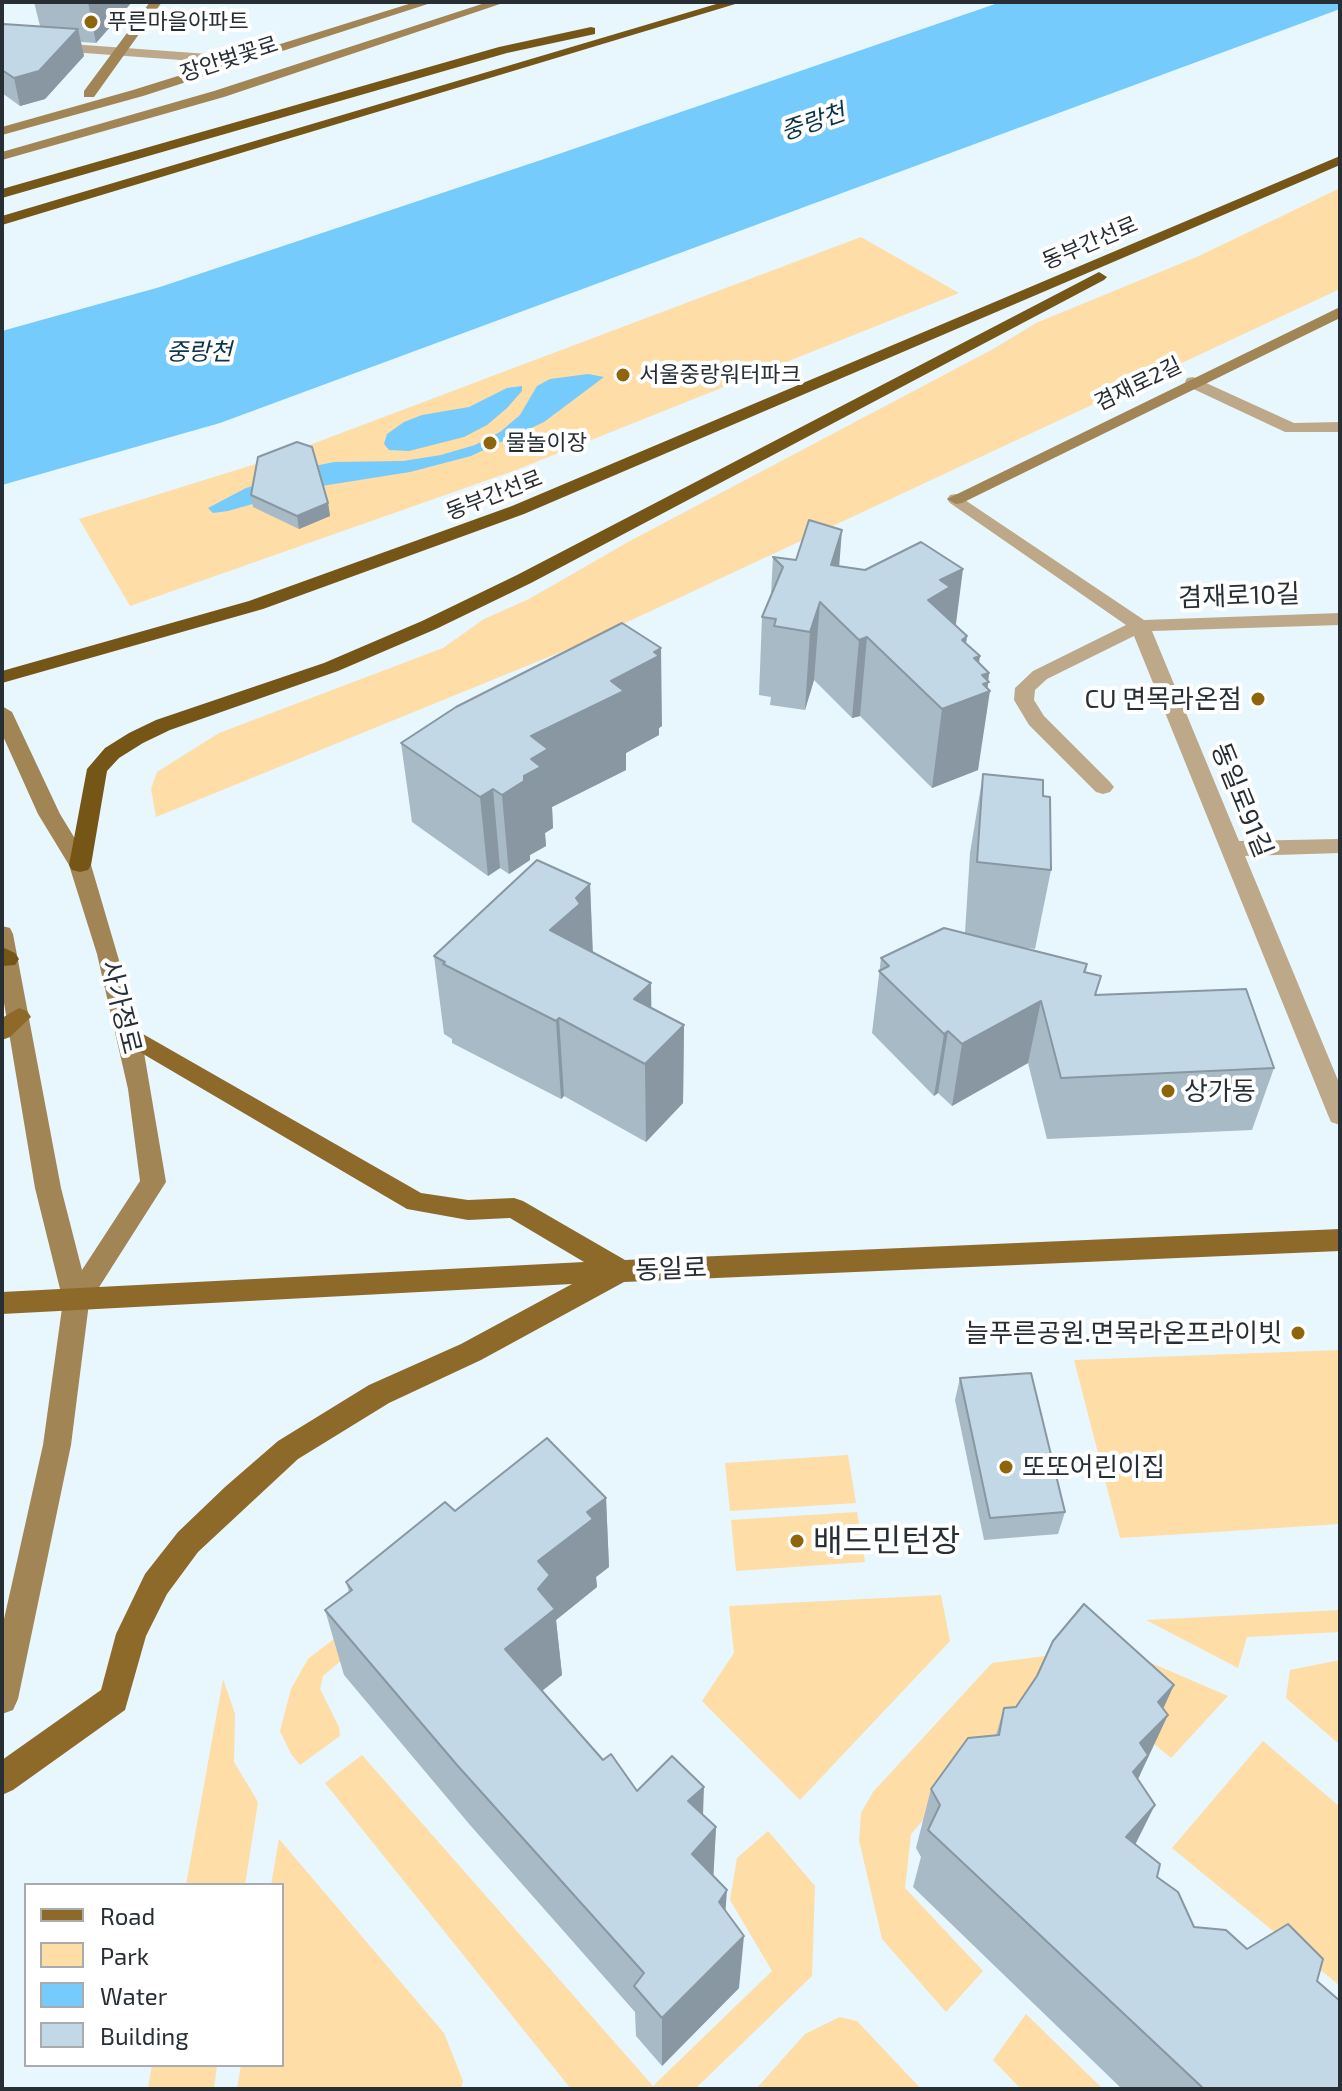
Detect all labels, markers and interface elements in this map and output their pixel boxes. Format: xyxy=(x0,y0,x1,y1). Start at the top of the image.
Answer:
place label: 푸른마을아파트 xyxy=(107,9,249,35)
marker: 푸른마을아파트 xyxy=(82,13,100,31)
street label: 장안벚꽃로 xyxy=(177,31,281,87)
water label: 중랑천 xyxy=(777,98,849,146)
street label: 동부간선로 xyxy=(1038,211,1142,275)
water label: 중랑천 xyxy=(166,338,232,366)
street label: 겸재로2길 xyxy=(1090,352,1186,416)
place label: 서울중랑워터파크 xyxy=(639,362,801,388)
marker: 서울중랑워터파크 xyxy=(614,366,632,384)
place label: 물놀이장 xyxy=(506,430,587,456)
marker: 물놀이장 xyxy=(481,434,499,452)
street label: 동부간선로 xyxy=(442,465,546,525)
street label: 겸재로10길 xyxy=(1178,578,1300,614)
place label: CU 면목라온점 xyxy=(1084,683,1242,715)
marker: CU 면목라온점 xyxy=(1249,690,1267,708)
street label: 동일로91길 xyxy=(1205,738,1279,862)
street label: 사가정로 xyxy=(94,957,148,1057)
place label: 상가동 xyxy=(1184,1075,1256,1107)
marker: 상가동 xyxy=(1159,1082,1177,1100)
street label: 동일로 xyxy=(635,1252,707,1286)
place label: 늘푸른공원.면목라온프라이빗 xyxy=(965,1317,1282,1349)
marker: 늘푸른공원.면목라온프라이빗 xyxy=(1289,1324,1307,1342)
place label: 또또어린이집 xyxy=(1022,1451,1166,1483)
marker: 또또어린이집 xyxy=(997,1458,1015,1476)
place label: 배드민턴장 xyxy=(813,1522,960,1560)
marker: 배드민턴장 xyxy=(788,1532,806,1550)
legend xyxy=(24,1883,284,2067)
text: Road xyxy=(100,1901,155,1930)
text: Park xyxy=(100,1941,149,1970)
text: Water xyxy=(100,1981,167,2010)
text: Building xyxy=(100,2021,189,2050)

